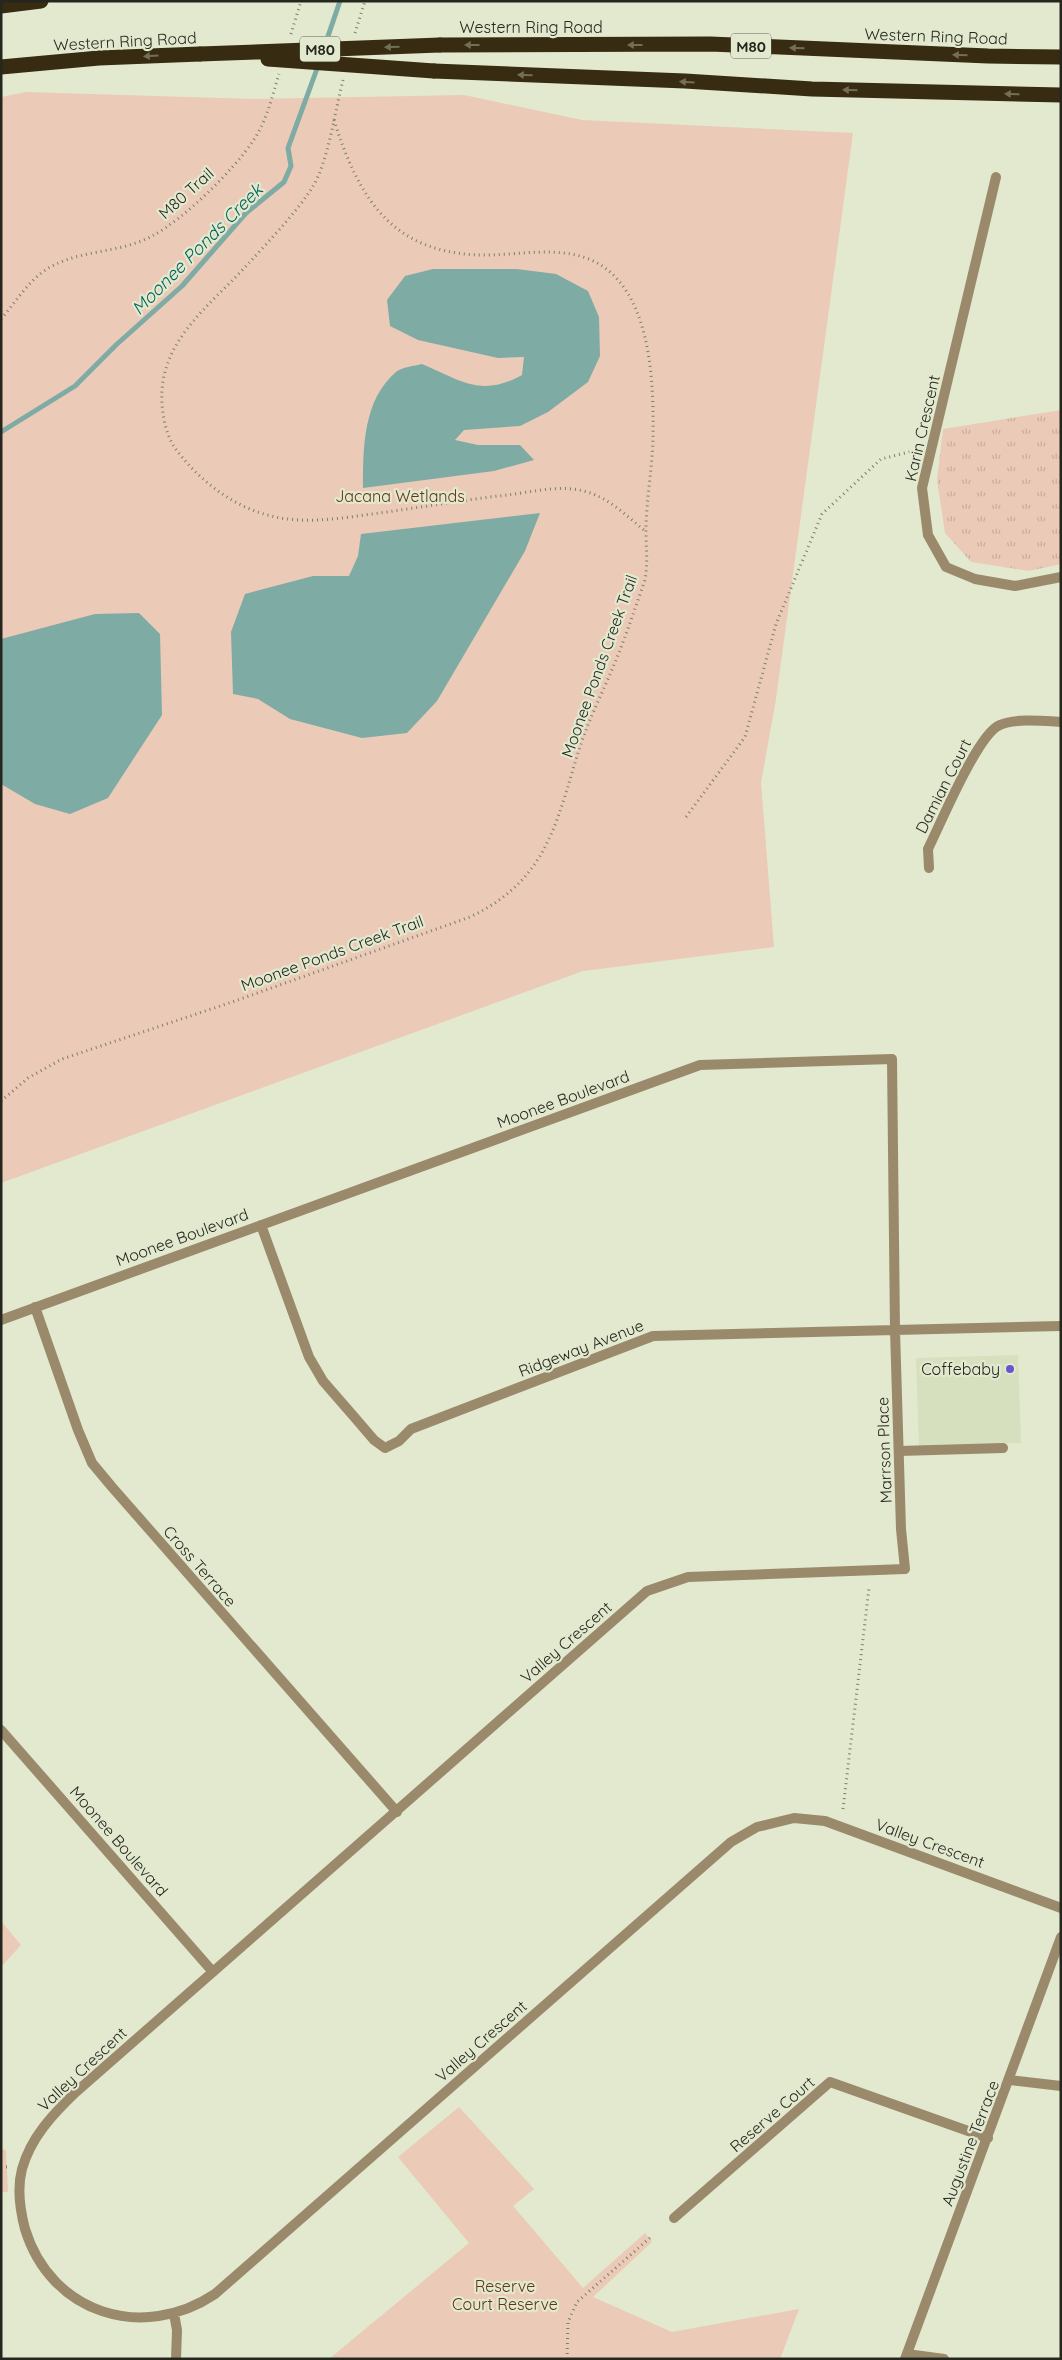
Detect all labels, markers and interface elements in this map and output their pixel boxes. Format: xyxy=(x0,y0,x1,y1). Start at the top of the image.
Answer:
street label: Western Ring Road xyxy=(459,17,603,37)
street label: Western Ring Road xyxy=(864,24,1008,48)
street label: Western Ring Road xyxy=(53,27,197,55)
road number: M80 xyxy=(731,34,771,58)
road number: M80 xyxy=(300,36,340,62)
one-way arrow xyxy=(464,41,480,49)
one-way arrow xyxy=(626,41,642,49)
one-way arrow xyxy=(383,43,399,51)
one-way arrow xyxy=(789,44,805,52)
one-way arrow xyxy=(951,50,967,58)
one-way arrow xyxy=(143,52,159,60)
one-way arrow xyxy=(517,70,533,78)
one-way arrow xyxy=(679,77,695,85)
one-way arrow xyxy=(841,85,857,93)
one-way arrow xyxy=(1004,89,1020,97)
street label: M80 Trail xyxy=(154,163,218,223)
water label: Moonee Ponds Creek xyxy=(126,177,269,320)
street label: Karin Crescent xyxy=(900,373,944,483)
park label: Jacana Wetlands xyxy=(335,486,465,506)
street label: Moonee Ponds Creek Trail xyxy=(557,572,641,760)
street label: Damian Court xyxy=(911,735,975,837)
street label: Moonee Ponds Creek Trail xyxy=(238,911,426,995)
street label: Moonee Boulevard xyxy=(494,1066,632,1132)
street label: Moonee Boulevard xyxy=(113,1204,251,1270)
street label: Ridgeway Avenue xyxy=(516,1315,646,1381)
place label: Coffebaby xyxy=(921,1359,1000,1379)
marker: Coffebaby xyxy=(1004,1363,1016,1375)
street label: Marrson Place xyxy=(872,1397,896,1503)
street label: Cross Terrace xyxy=(159,1521,241,1611)
street label: Valley Crescent xyxy=(516,1597,616,1687)
street label: Moonee Boulevard xyxy=(66,1782,172,1900)
street label: Valley Crescent xyxy=(873,1814,987,1872)
street label: Valley Crescent xyxy=(431,1996,531,2086)
street label: Valley Crescent xyxy=(33,2023,131,2115)
street label: Reserve Court xyxy=(726,2072,818,2156)
street label: Augustine Terrace xyxy=(937,2077,1003,2209)
park label: Reserve Court Reserve xyxy=(452,2276,558,2314)

